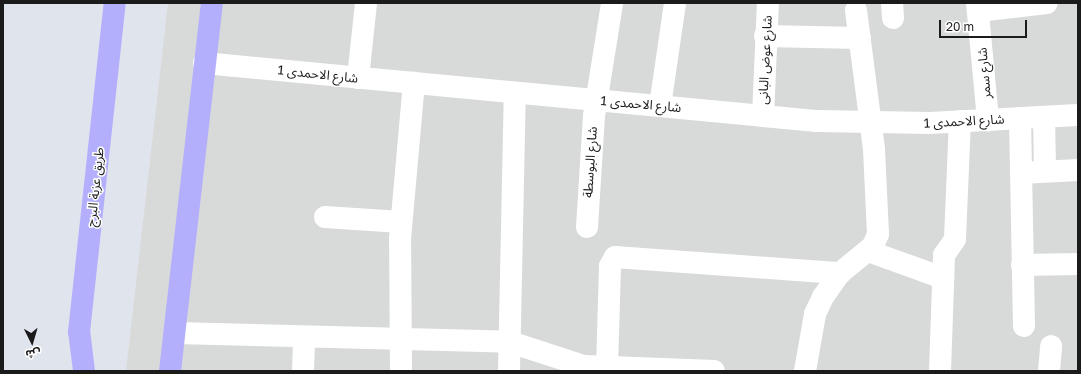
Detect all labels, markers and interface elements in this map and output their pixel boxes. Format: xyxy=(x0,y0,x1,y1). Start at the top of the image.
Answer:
scale bar xyxy=(941,12,1029,38)
street label: شارع عوض البانى xyxy=(755,15,775,105)
text: 20 m xyxy=(946,19,974,34)
street label: شارع سمر xyxy=(974,47,994,99)
street label: شارع الاحمدى 1 xyxy=(277,62,359,86)
street label: شارع الاحمدى 1 xyxy=(600,93,682,115)
street label: شارع الاحمدى 1 xyxy=(923,111,1005,131)
street label: شارع البوسطة xyxy=(580,126,600,198)
street label: طريق عزبة البرج xyxy=(83,146,107,228)
north arrow xyxy=(12,322,52,362)
text: ش xyxy=(25,347,41,362)

